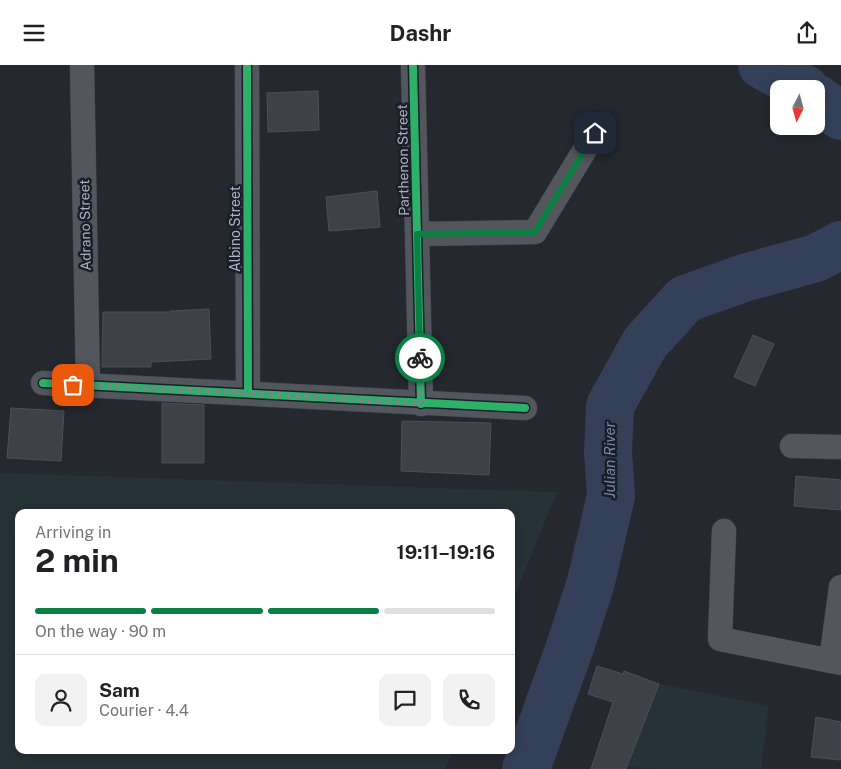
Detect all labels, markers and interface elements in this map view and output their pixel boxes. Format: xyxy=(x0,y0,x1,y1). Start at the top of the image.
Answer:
icon: menu xyxy=(20,19,48,47)
icon: share xyxy=(793,19,821,47)
text: Dashr xyxy=(390,20,451,46)
north arrow xyxy=(770,80,825,135)
map controls xyxy=(770,80,825,135)
street label: Parthenon Street xyxy=(394,104,412,216)
pin xyxy=(574,112,616,154)
icon: home xyxy=(581,119,609,147)
street label: Adrano Street xyxy=(76,179,94,271)
street label: Albino Street xyxy=(227,186,243,272)
courier xyxy=(395,333,445,383)
icon: bike xyxy=(406,344,434,372)
pin xyxy=(52,364,94,406)
icon: bag xyxy=(59,371,87,399)
water label: Julian River xyxy=(601,421,618,498)
text: Arriving in xyxy=(35,523,111,542)
text: 19:11–19:16 xyxy=(397,541,495,563)
text: 2 min xyxy=(35,542,119,579)
text: On the way · 90 m xyxy=(35,622,166,641)
button: person xyxy=(35,674,87,726)
button: chat xyxy=(379,674,431,726)
button: phone xyxy=(443,674,495,726)
text: Sam xyxy=(99,679,140,701)
text: Courier · 4.4 xyxy=(99,701,189,720)

